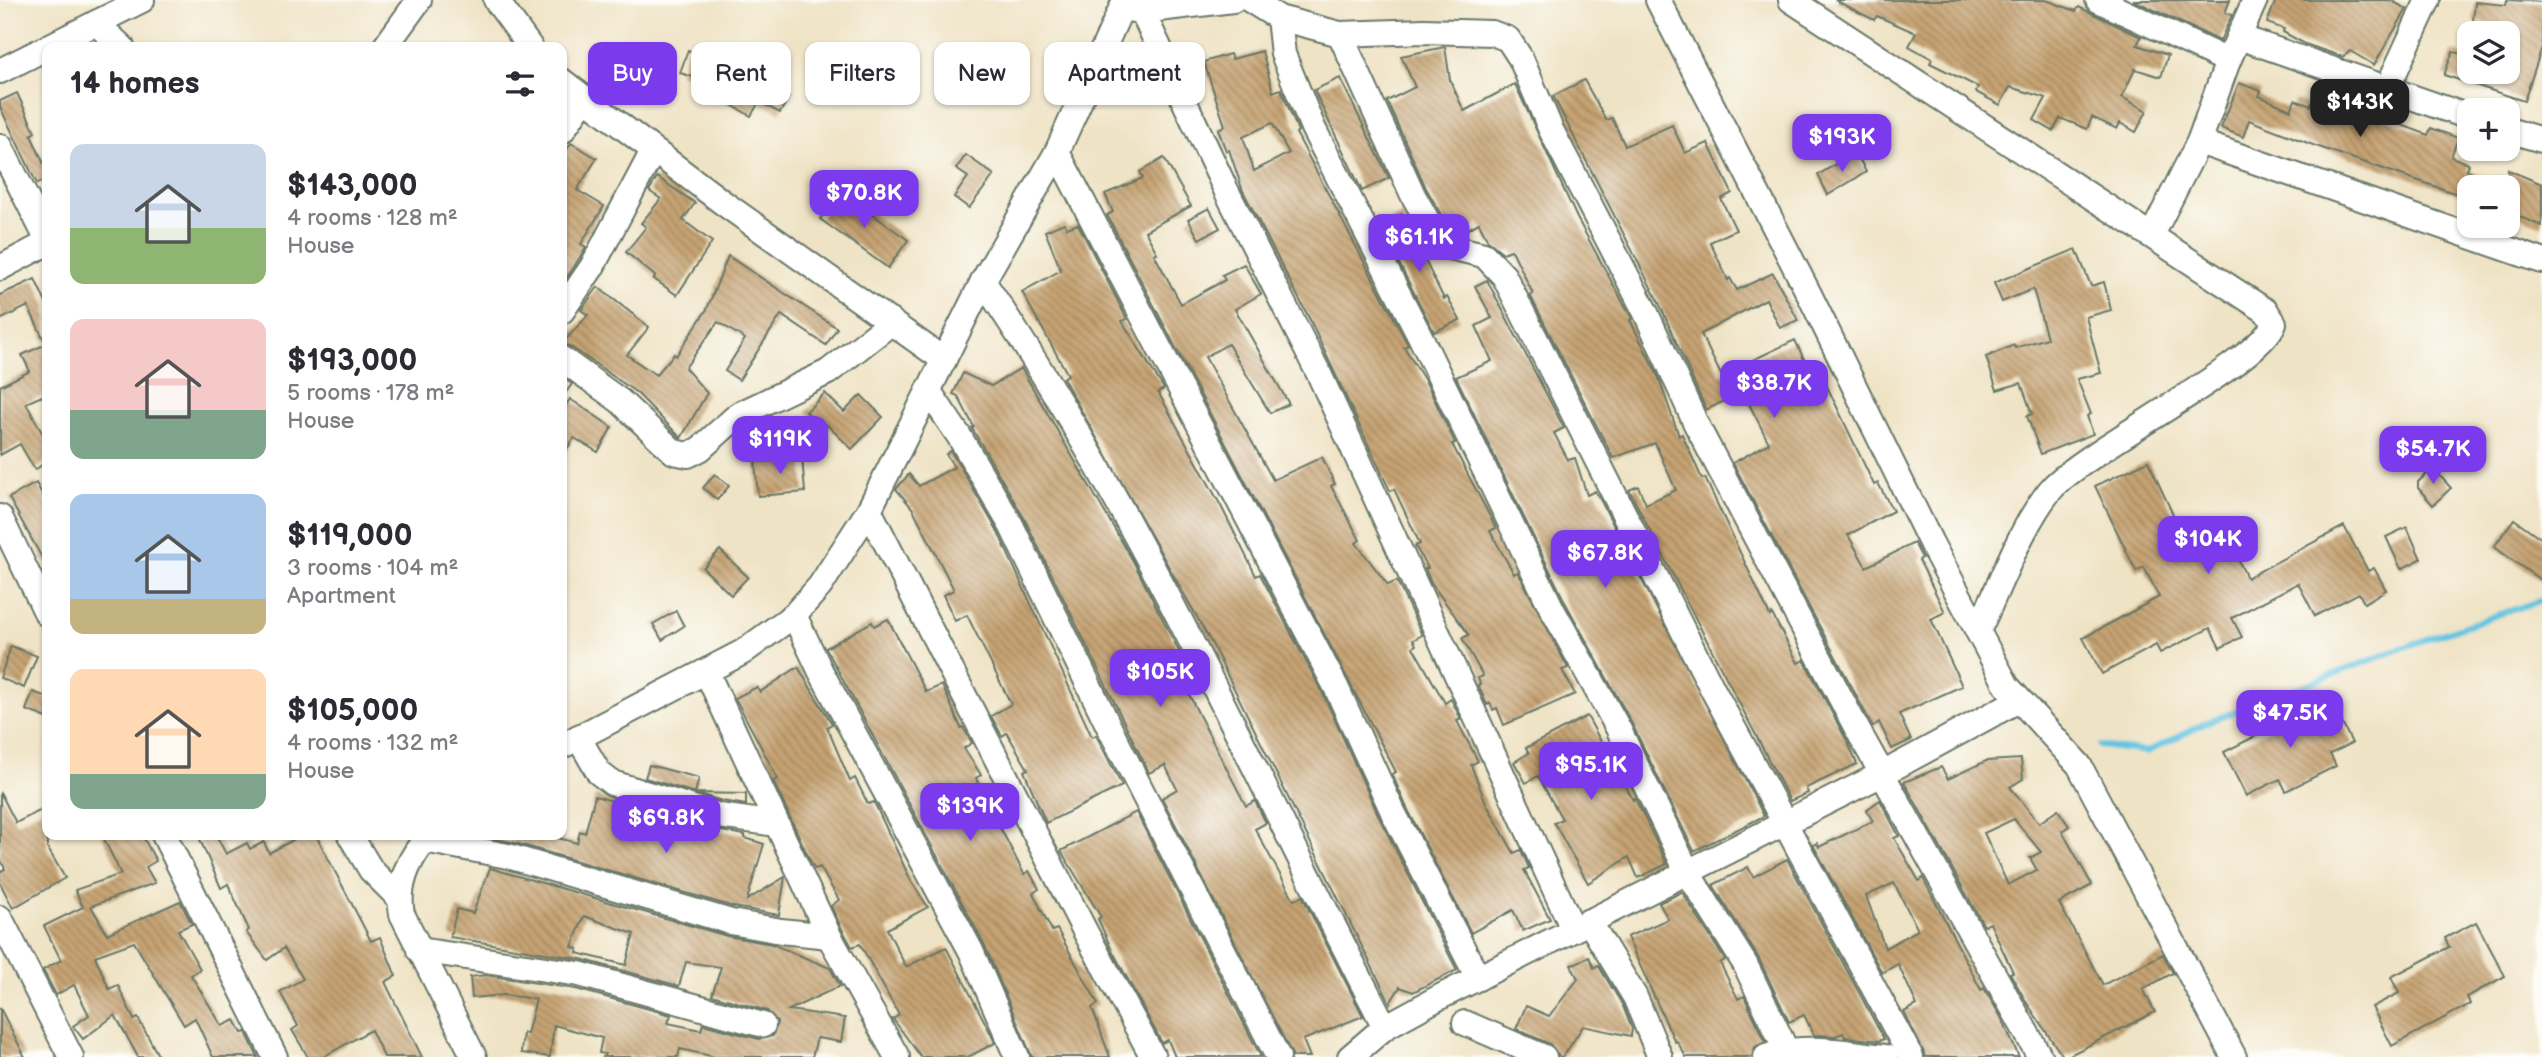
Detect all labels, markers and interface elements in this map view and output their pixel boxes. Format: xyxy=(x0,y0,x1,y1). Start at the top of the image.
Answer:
map controls xyxy=(2457,21,2520,238)
button: layers xyxy=(2457,21,2520,84)
chip: Buy xyxy=(588,42,677,105)
chip: Rent xyxy=(691,42,791,105)
chip: Filters xyxy=(805,42,920,105)
chip: New xyxy=(934,42,1030,105)
chip: Apartment xyxy=(1044,42,1205,105)
icon: filters xyxy=(501,65,539,103)
text: 14 homes xyxy=(70,66,199,102)
pin: $143K xyxy=(2311,80,2409,139)
text: $143K xyxy=(2326,88,2394,116)
button: + xyxy=(2457,98,2520,161)
pin: $193K xyxy=(1793,114,1891,174)
text: $193K xyxy=(1808,123,1876,151)
text: $143,000 xyxy=(287,168,417,204)
pin: $70.8K xyxy=(807,170,921,230)
icon: home xyxy=(126,172,210,256)
button: − xyxy=(2457,175,2520,238)
text: $70.8K xyxy=(826,179,902,207)
text: 4 rooms · 128 m² xyxy=(287,204,458,232)
pin: $61.1K xyxy=(1362,215,1476,274)
text: $61.1K xyxy=(1384,223,1454,251)
text: House xyxy=(287,232,354,260)
text: $193,000 xyxy=(287,343,417,379)
icon: home xyxy=(126,347,210,431)
pin: $38.7K xyxy=(1717,360,1831,420)
text: $38.7K xyxy=(1736,369,1812,397)
text: 5 rooms · 178 m² xyxy=(287,379,455,407)
text: House xyxy=(287,407,354,435)
pin: $119K xyxy=(731,416,829,476)
text: $119K xyxy=(748,425,812,453)
pin: $54.7K xyxy=(2376,426,2490,486)
text: $54.7K xyxy=(2395,435,2471,463)
pin: $104K xyxy=(2159,516,2257,576)
text: $119,000 xyxy=(287,518,412,554)
icon: home xyxy=(126,522,210,606)
text: $104K xyxy=(2174,525,2242,553)
pin: $67.8K xyxy=(1548,530,1662,590)
text: $67.8K xyxy=(1567,539,1643,567)
text: 3 rooms · 104 m² xyxy=(287,554,458,582)
text: Apartment xyxy=(287,582,396,610)
pin: $105K xyxy=(1111,650,1209,709)
text: $105K xyxy=(1126,658,1194,686)
pin: $47.5K xyxy=(2233,690,2347,750)
text: $105,000 xyxy=(287,693,418,729)
icon: home xyxy=(126,697,210,781)
text: $47.5K xyxy=(2252,699,2328,727)
text: 4 rooms · 132 m² xyxy=(287,729,458,757)
pin: $95.1K xyxy=(1534,742,1648,802)
text: $95.1K xyxy=(1555,751,1627,779)
text: House xyxy=(287,757,354,785)
pin: $139K xyxy=(921,784,1019,843)
text: $139K xyxy=(936,792,1004,820)
pin: $69.8K xyxy=(609,796,723,855)
text: $69.8K xyxy=(627,804,705,832)

